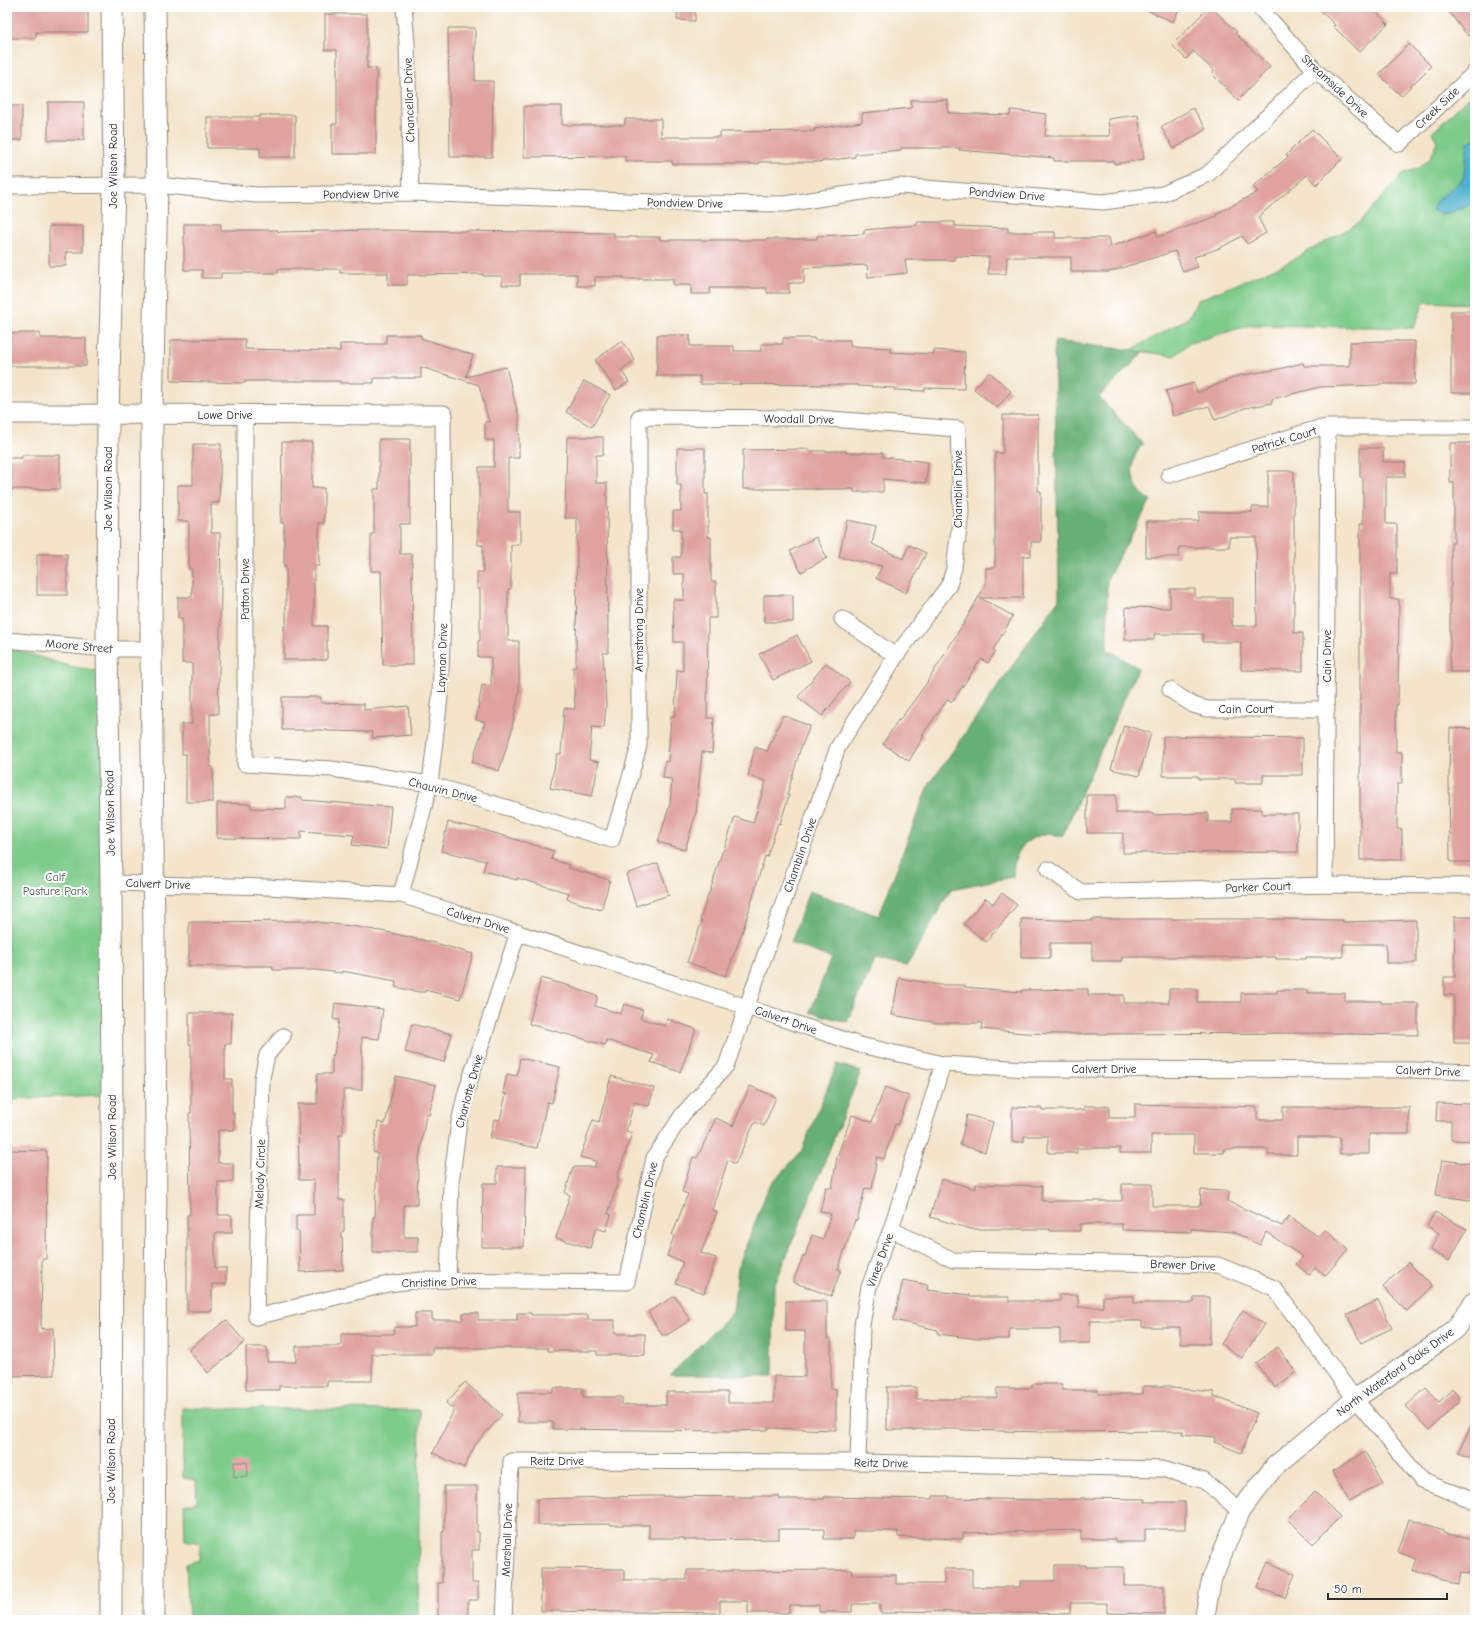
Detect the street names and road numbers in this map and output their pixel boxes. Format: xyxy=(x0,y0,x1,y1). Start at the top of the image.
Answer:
street label: Streamside Drive xyxy=(1299,51,1371,121)
street label: Chancellor Drive xyxy=(401,57,417,143)
street label: Creek Side xyxy=(1412,84,1462,132)
street label: Joe Wilson Road xyxy=(106,123,120,209)
street label: Pondview Drive xyxy=(968,184,1046,204)
street label: Pondview Drive xyxy=(323,186,399,202)
street label: Pondview Drive xyxy=(647,195,723,211)
street label: Lowe Drive xyxy=(198,408,252,422)
street label: Woodall Drive xyxy=(764,411,834,427)
street label: Patrick Court xyxy=(1250,423,1319,456)
street label: Joe Wilson Road xyxy=(101,446,115,532)
street label: Chamblin Drive xyxy=(951,450,965,528)
street label: Patton Drive xyxy=(238,558,252,620)
street label: Armstrong Drive xyxy=(632,588,646,672)
street label: Layman Drive xyxy=(434,623,450,693)
street label: Cain Drive xyxy=(1320,630,1334,682)
street label: Moore Street xyxy=(45,636,114,656)
street label: Cain Court xyxy=(1219,702,1274,716)
street label: Joe Wilson Road xyxy=(102,770,118,856)
street label: Chauvin Drive xyxy=(407,775,479,805)
street label: Chamblin Drive xyxy=(781,816,819,894)
street label: Calvert Drive xyxy=(125,876,191,892)
street label: Parker Court xyxy=(1225,879,1292,895)
street label: Calvert Drive xyxy=(445,904,511,936)
street label: Calvert Drive xyxy=(753,1003,819,1037)
street label: Charlotte Drive xyxy=(452,1052,486,1130)
street label: Calvert Drive xyxy=(1071,1062,1137,1076)
street label: Calvert Drive xyxy=(1395,1063,1461,1079)
street label: Joe Wilson Road xyxy=(105,1094,119,1180)
street label: Melody Circle xyxy=(252,1139,268,1209)
street label: Chamblin Drive xyxy=(629,1160,661,1240)
street label: Vines Drive xyxy=(864,1231,896,1289)
street label: Brewer Drive xyxy=(1150,1257,1216,1273)
street label: Christine Drive xyxy=(401,1274,477,1290)
street label: North Waterford Oaks Drive xyxy=(1334,1325,1456,1419)
street label: Joe Wilson Road xyxy=(104,1418,118,1504)
street label: Reitz Drive xyxy=(530,1454,584,1468)
street label: Reitz Drive xyxy=(854,1456,908,1470)
street label: Marshall Drive xyxy=(499,1503,515,1577)

